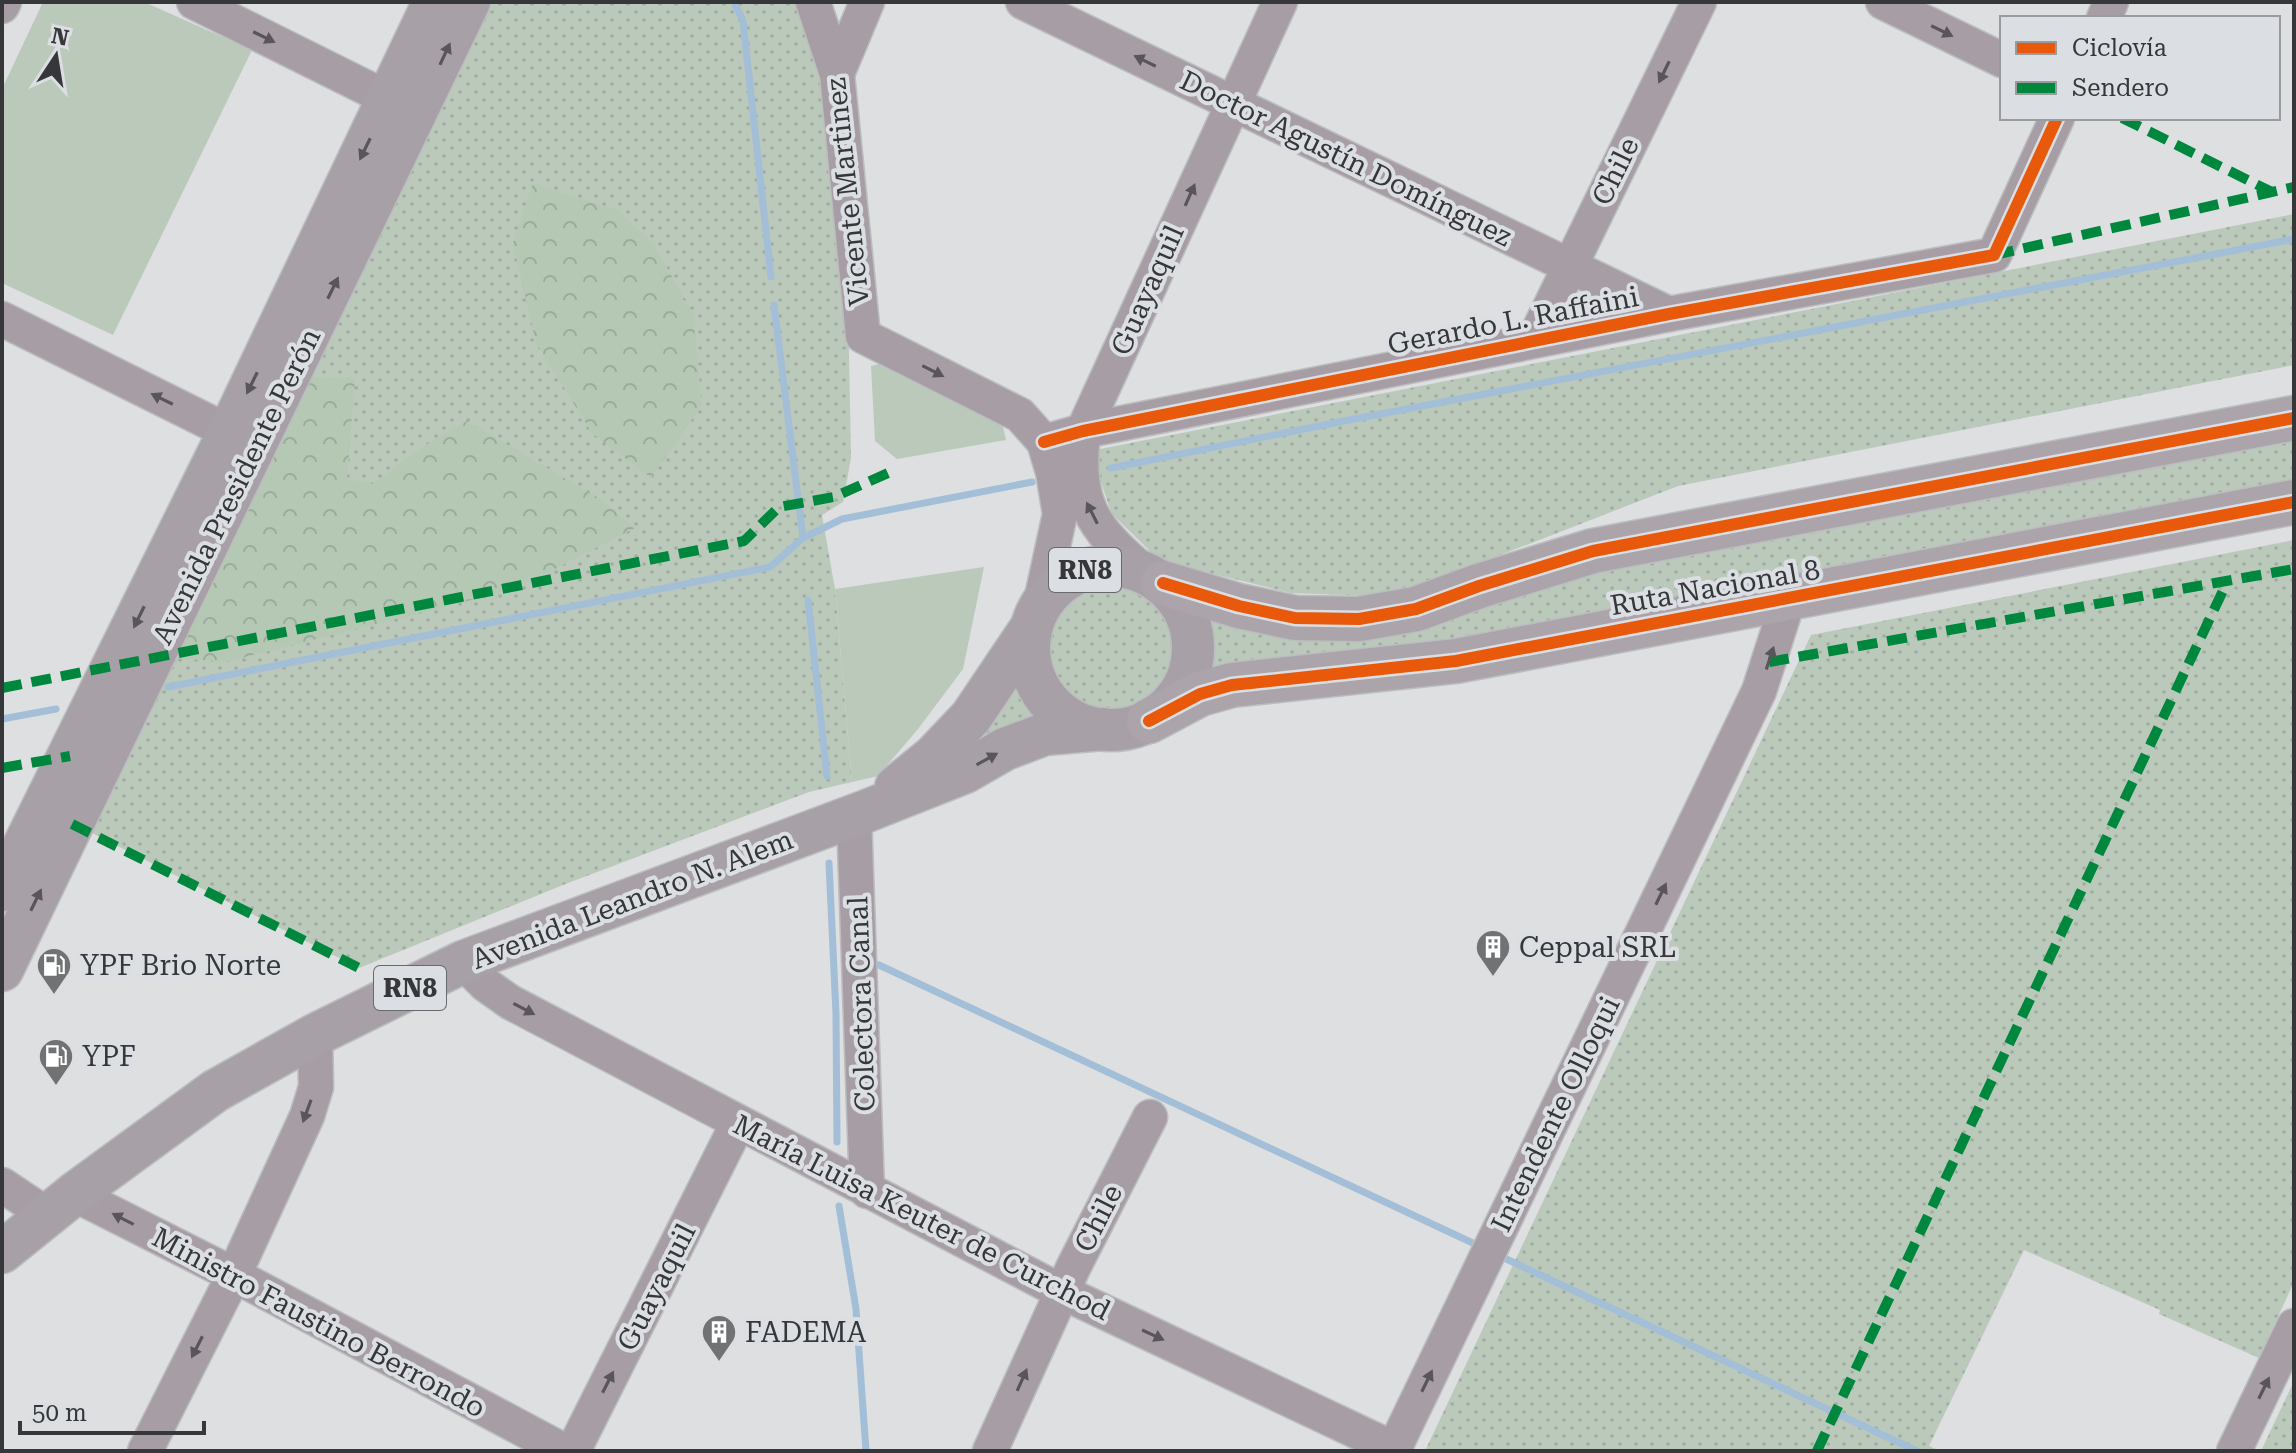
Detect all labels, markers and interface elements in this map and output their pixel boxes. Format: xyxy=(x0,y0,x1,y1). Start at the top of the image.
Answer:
north arrow xyxy=(16,16,96,96)
legend xyxy=(2000,16,2280,120)
text: N xyxy=(49,23,71,51)
one-way arrow xyxy=(1931,24,1954,38)
one-way arrow xyxy=(253,30,276,43)
text: Ciclovía xyxy=(2072,34,2167,62)
one-way arrow xyxy=(438,42,452,65)
one-way arrow xyxy=(1133,54,1156,68)
one-way arrow xyxy=(1657,60,1671,84)
street label: Doctor Agustín Domínguez xyxy=(1175,64,1517,253)
text: Sendero xyxy=(2072,74,2169,102)
street label: Vicente Martinez xyxy=(819,76,876,308)
street label: Chile xyxy=(1585,132,1646,210)
one-way arrow xyxy=(358,137,372,160)
one-way arrow xyxy=(1183,183,1197,207)
street label: Guayaquil xyxy=(1104,220,1191,360)
one-way arrow xyxy=(326,277,339,300)
street label: Gerardo L. Raffaini xyxy=(1385,280,1641,361)
street label: Avenida Presidente Perón xyxy=(146,323,327,649)
one-way arrow xyxy=(922,365,945,378)
one-way arrow xyxy=(245,371,259,394)
one-way arrow xyxy=(150,392,173,405)
one-way arrow xyxy=(1085,502,1099,525)
road number: RN8 xyxy=(1049,548,1121,592)
street label: Ruta Nacional 8 xyxy=(1608,553,1822,622)
one-way arrow xyxy=(132,605,145,628)
one-way arrow xyxy=(1764,646,1776,670)
one-way arrow xyxy=(975,753,998,766)
street label: Avenida Leandro N. Alem xyxy=(467,823,797,976)
one-way arrow xyxy=(1654,882,1668,906)
one-way arrow xyxy=(29,888,43,911)
street label: Colectora Canal xyxy=(841,896,882,1112)
building icon: Ceppal SRL xyxy=(1474,928,1512,978)
place label: Ceppal SRL xyxy=(1519,931,1676,964)
fuel station icon: YPF Brio Norte xyxy=(35,946,73,996)
place label: YPF Brio Norte xyxy=(80,949,281,982)
road number: RN8 xyxy=(374,966,446,1010)
street label: Intendente Olloqui xyxy=(1484,991,1627,1237)
one-way arrow xyxy=(513,1003,536,1016)
fuel station icon: YPF xyxy=(37,1037,75,1087)
place label: YPF xyxy=(82,1040,136,1073)
one-way arrow xyxy=(301,1100,313,1124)
street label: María Luisa Keuter de Curchod xyxy=(728,1108,1116,1327)
street label: Chile xyxy=(1068,1179,1129,1257)
one-way arrow xyxy=(112,1212,135,1225)
street label: Guayaquil xyxy=(610,1218,703,1356)
street label: Ministro Faustino Berrondo xyxy=(147,1220,491,1424)
building icon: FADEMA xyxy=(700,1313,738,1363)
place label: FADEMA xyxy=(745,1316,867,1349)
one-way arrow xyxy=(1141,1328,1165,1342)
one-way arrow xyxy=(191,1335,204,1358)
one-way arrow xyxy=(1015,1368,1029,1392)
one-way arrow xyxy=(1420,1369,1434,1392)
one-way arrow xyxy=(602,1370,615,1393)
one-way arrow xyxy=(2257,1377,2271,1400)
scale bar xyxy=(20,1385,204,1435)
text: 50 m xyxy=(32,1399,87,1427)

